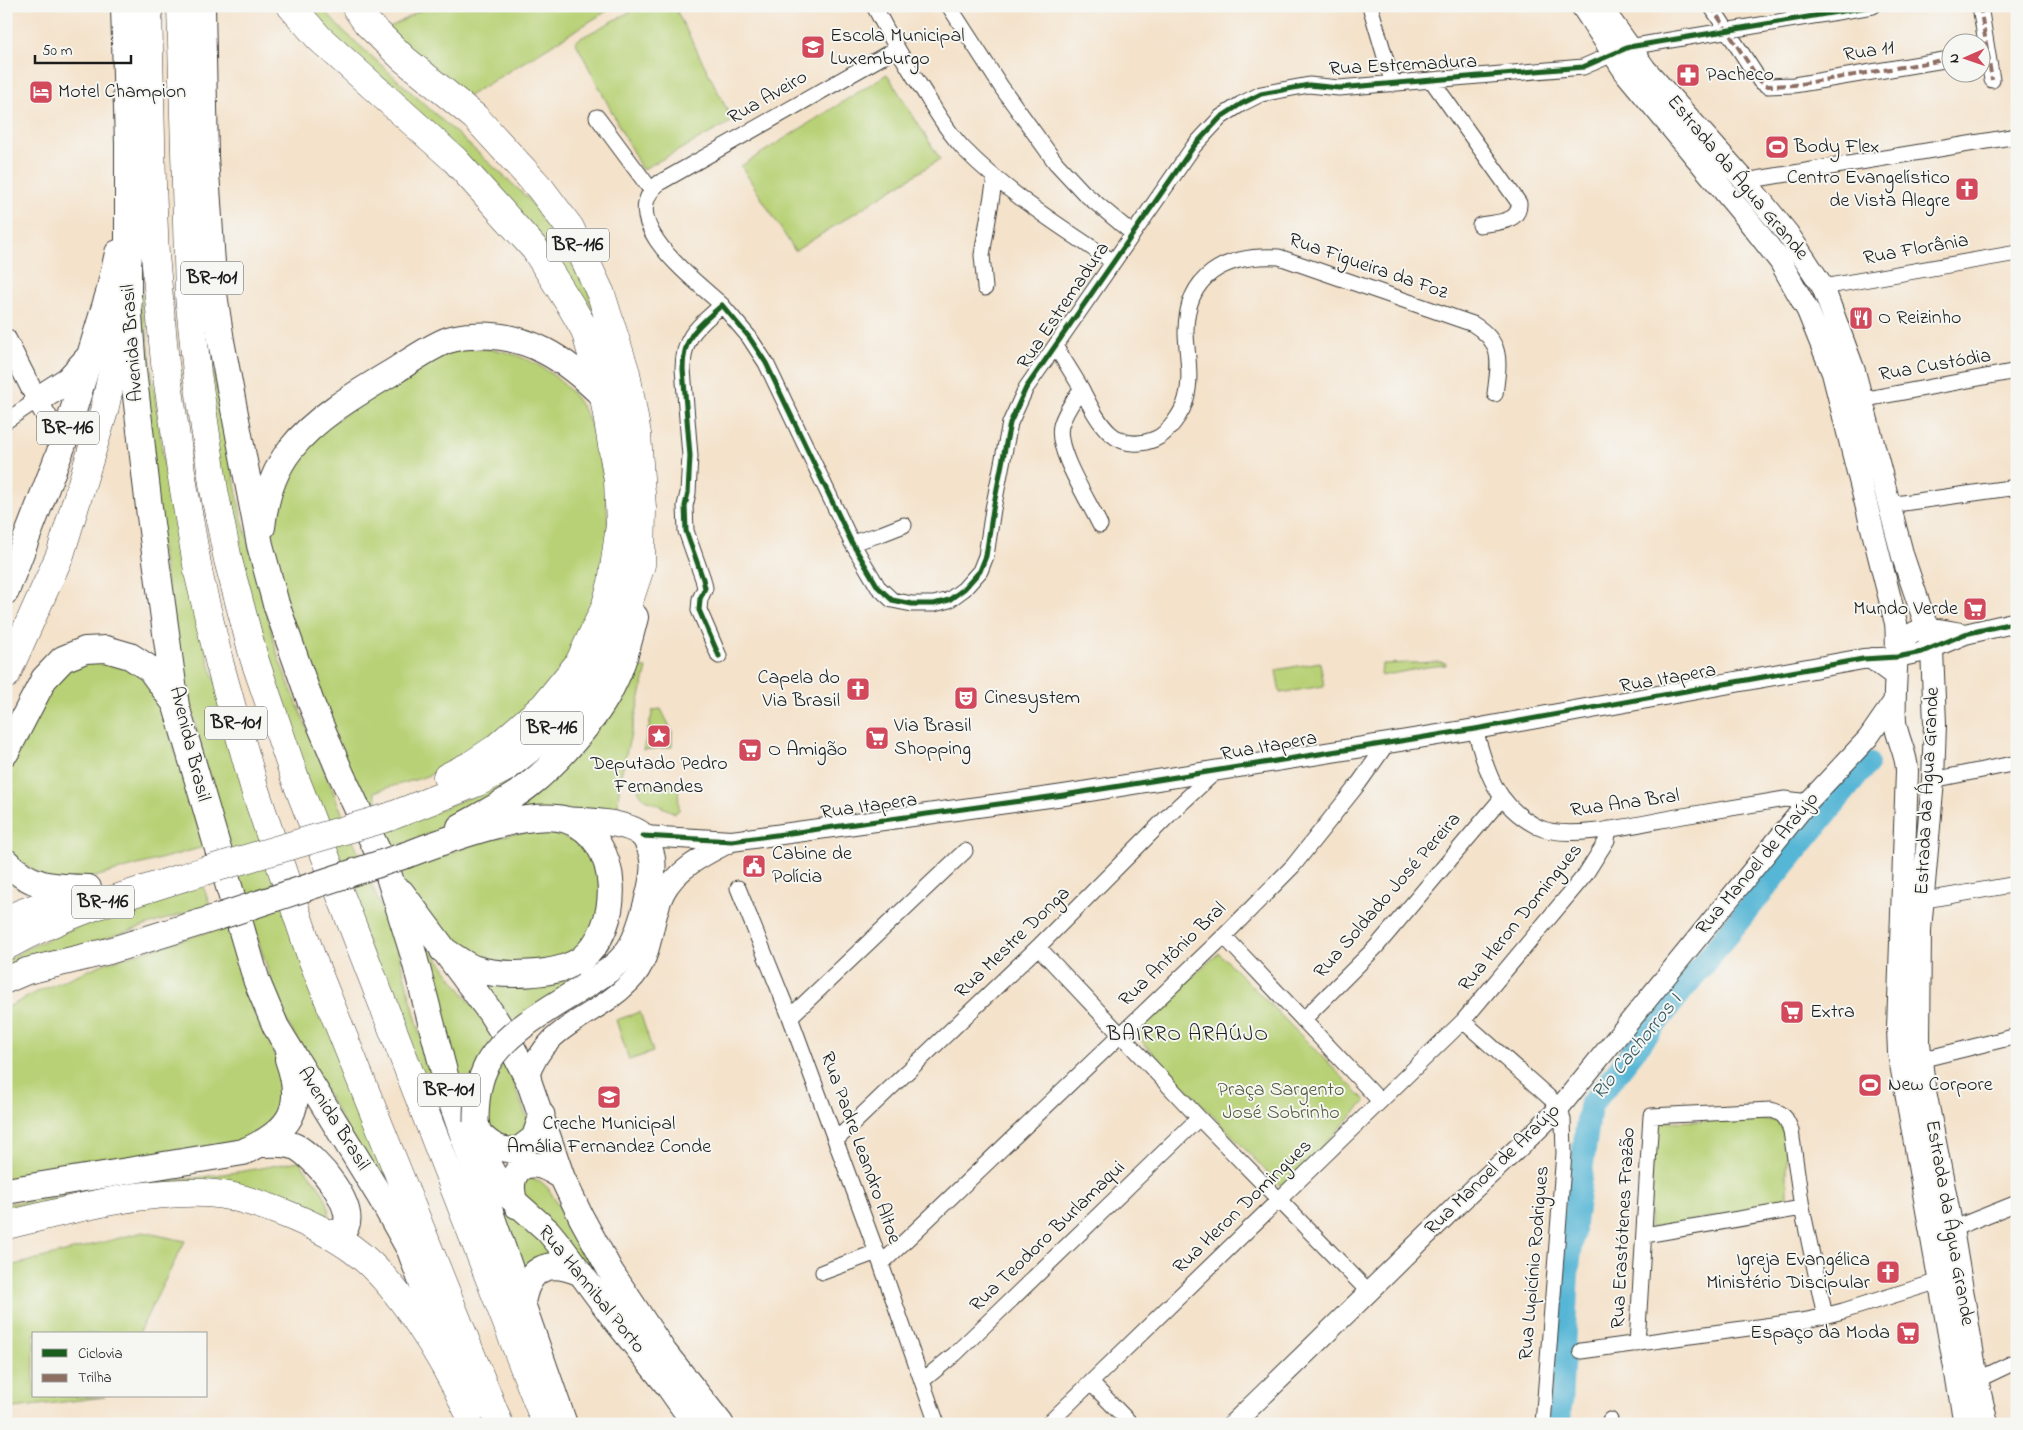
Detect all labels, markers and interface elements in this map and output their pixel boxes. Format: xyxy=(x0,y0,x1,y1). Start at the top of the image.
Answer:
place label: Escola Municipal Luxemburgo xyxy=(830,22,965,75)
scale bar xyxy=(35,32,131,64)
north arrow xyxy=(1940,32,1990,82)
school or university icon: Escola Municipal Luxemburgo xyxy=(800,34,826,60)
street label: Rua 11 xyxy=(1842,34,1896,70)
text: 50 m xyxy=(42,40,73,62)
street label: Rua Estremadura xyxy=(1328,48,1478,84)
text: N xyxy=(1944,53,1965,63)
place label: Pacheco xyxy=(1706,61,1774,90)
pharmacy icon: Pacheco xyxy=(1675,62,1701,88)
street label: Rua Aveiro xyxy=(723,63,813,133)
place label: Motel Champion xyxy=(58,78,186,107)
hotel icon: Motel Champion xyxy=(28,79,54,105)
street label: Estrada da Água Grande xyxy=(1658,89,1815,268)
place label: Body Flex xyxy=(1793,133,1880,162)
sports icon: Body Flex xyxy=(1764,134,1790,160)
place label: Centro Evangelístico de Vista Alegre xyxy=(1787,164,1950,217)
church icon: Centro Evangelístico de Vista Alegre xyxy=(1954,176,1980,202)
street label: Rua Figueira da Foz xyxy=(1284,226,1452,309)
street label: Rua Florânia xyxy=(1861,226,1971,274)
road number: BR-116 xyxy=(547,228,609,262)
street label: Rua Estremadura xyxy=(1010,236,1118,376)
road number: BR-101 xyxy=(181,262,243,294)
street label: Avenida Brasil xyxy=(114,283,152,403)
place label: O Reizinho xyxy=(1878,304,1962,333)
restaurant icon: O Reizinho xyxy=(1848,305,1874,331)
street label: Rua Custódia xyxy=(1877,342,1993,390)
road number: BR-116 xyxy=(37,412,99,444)
place label: Mundo Verde xyxy=(1853,595,1958,624)
supermarket icon: Mundo Verde xyxy=(1962,596,1988,622)
street label: Rua Itapera xyxy=(1618,656,1718,702)
place label: Capela do Via Brasil xyxy=(758,664,840,716)
church icon: Capela do Via Brasil xyxy=(845,676,871,702)
street label: Avenida Brasil xyxy=(161,683,217,805)
place label: Cinesystem xyxy=(984,684,1080,713)
theatre icon: Cinesystem xyxy=(953,685,979,711)
street label: Estrada da Água Grande xyxy=(1908,686,1949,896)
road number: BR-101 xyxy=(205,706,267,740)
road number: BR-116 xyxy=(521,711,583,744)
place label: Via Brasil Shopping xyxy=(893,712,971,765)
place icon: Deputado Pedro Fernandes xyxy=(646,723,672,749)
street label: Rua Itapera xyxy=(1219,724,1319,770)
supermarket icon: Via Brasil Shopping xyxy=(864,725,890,751)
place label: O Amigão xyxy=(768,736,847,766)
supermarket icon: O Amigão xyxy=(737,737,763,763)
place label: Deputado Pedro Fernandes xyxy=(589,750,728,802)
street label: Rua Ana Bral xyxy=(1568,782,1682,826)
street label: Rua Itapera xyxy=(819,786,919,828)
street label: Rua Manoel de Araújo xyxy=(1689,786,1827,942)
street label: Rua Soldado José Pereira xyxy=(1307,806,1469,986)
street label: Rua Heron Domingues xyxy=(1452,837,1591,999)
place label: Cabine de Polícia xyxy=(772,840,852,892)
public building icon: Cabine de Polícia xyxy=(741,853,767,879)
street label: Rua Mestre Donga xyxy=(949,880,1078,1007)
road number: BR-116 xyxy=(72,886,134,919)
street label: Rua Antônio Bral xyxy=(1112,896,1234,1014)
water label: Rio Cachorros I xyxy=(1585,987,1689,1107)
place label: Extra xyxy=(1810,998,1855,1027)
supermarket icon: Extra xyxy=(1779,999,1805,1025)
district label: BAIRRO ARAÚJO xyxy=(1106,1020,1269,1050)
street label: Rua Padre Leandro Altoe xyxy=(812,1048,908,1248)
street label: Avenida Brasil xyxy=(290,1061,376,1177)
place label: New Corpore xyxy=(1888,1071,1993,1100)
sports icon: New Corpore xyxy=(1857,1072,1883,1098)
road number: BR-101 xyxy=(418,1074,480,1106)
park label: Praça Sargento José Sobrinho xyxy=(1218,1076,1344,1128)
school or university icon: Creche Municipal Amália Fernandez Conde xyxy=(596,1084,622,1110)
street label: Rua Manoel de Araújo xyxy=(1419,1097,1567,1243)
place label: Creche Municipal Amália Fernandez Conde xyxy=(507,1110,711,1162)
street label: Estrada da Água Grande xyxy=(1916,1118,1981,1328)
street label: Rua Erastótenes Frazão xyxy=(1604,1127,1644,1329)
street label: Rua Heron Domingues xyxy=(1167,1133,1320,1282)
street label: Rua Teodoro Burlamaqui xyxy=(963,1155,1133,1319)
street label: Rua Lupicínio Rodrigues xyxy=(1512,1165,1559,1361)
street label: Rua Hannibal Porto xyxy=(530,1220,652,1360)
place label: Igreja Evangélica Ministério Discipular xyxy=(1706,1246,1871,1298)
church icon: Igreja Evangélica Ministério Discipular xyxy=(1875,1259,1901,1285)
place label: Espaço da Moda xyxy=(1750,1319,1890,1348)
supermarket icon: Espaço da Moda xyxy=(1895,1320,1921,1346)
legend xyxy=(32,1332,208,1398)
text: Ciclovia xyxy=(78,1343,123,1365)
text: Trilha xyxy=(78,1367,112,1389)

